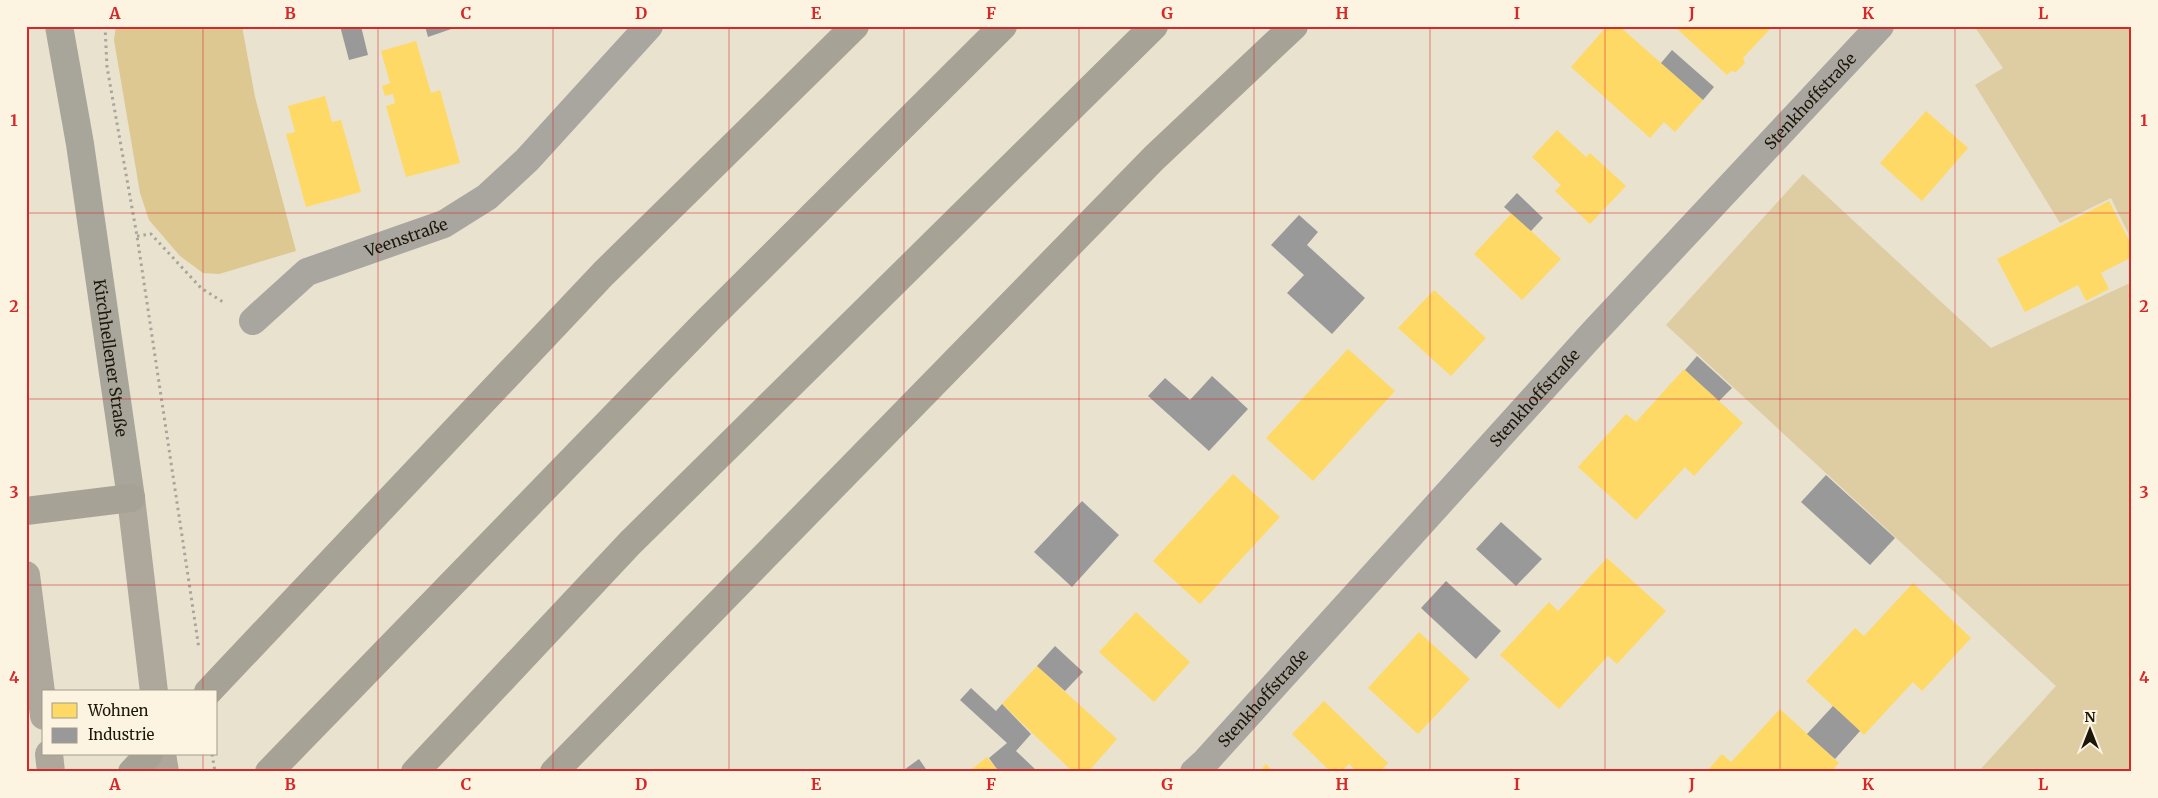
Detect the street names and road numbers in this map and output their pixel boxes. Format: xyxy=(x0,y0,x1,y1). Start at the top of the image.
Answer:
street label: Stenkhoffstraße xyxy=(1760,48,1860,153)
street label: Veenstraße xyxy=(361,214,450,261)
street label: Kirchhellener Straße xyxy=(90,278,132,438)
street label: Stenkhoffstraße xyxy=(1485,345,1584,451)
street label: Stenkhoffstraße xyxy=(1213,645,1312,751)

